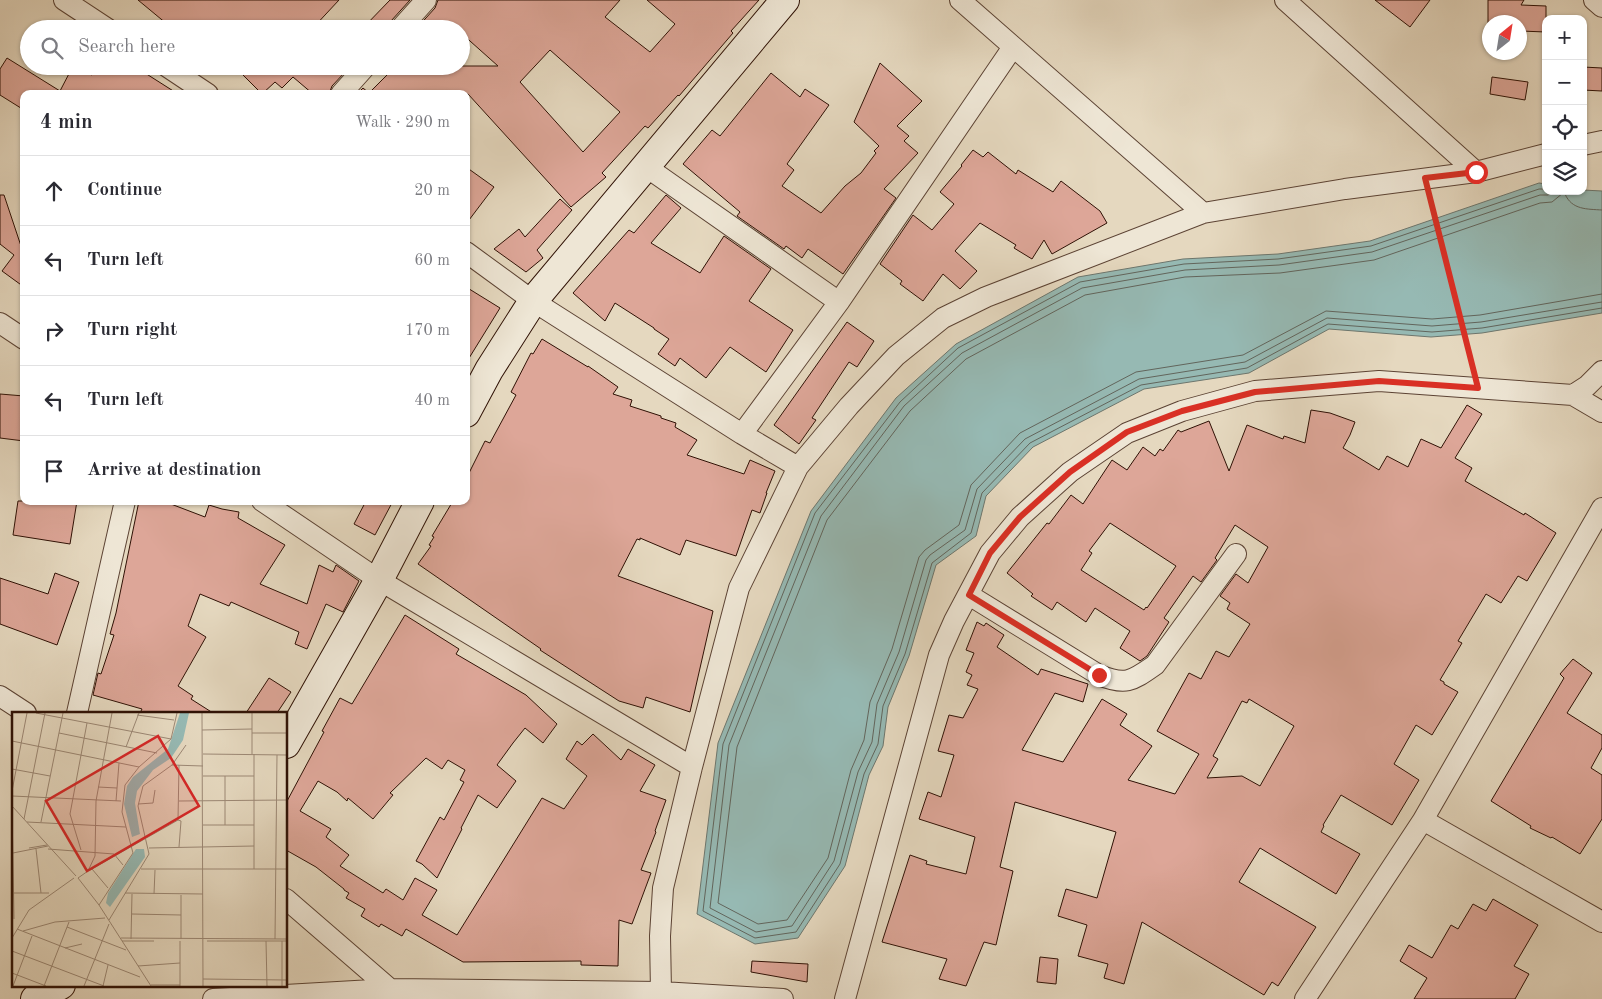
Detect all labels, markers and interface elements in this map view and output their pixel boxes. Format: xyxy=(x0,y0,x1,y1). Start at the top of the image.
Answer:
north arrow xyxy=(1482,15,1527,60)
map controls xyxy=(1542,15,1587,195)
button: + xyxy=(1542,15,1587,60)
search box xyxy=(20,20,470,75)
icon: search xyxy=(38,34,66,62)
text: Search here xyxy=(78,38,175,57)
button: − xyxy=(1542,60,1587,105)
button: locate xyxy=(1542,105,1587,150)
text: 4 min xyxy=(40,112,93,133)
text: Walk · 290 m xyxy=(355,115,450,131)
button: layers xyxy=(1542,150,1587,195)
route start xyxy=(1465,161,1488,184)
icon: ahead xyxy=(40,177,68,205)
text: Continue xyxy=(87,181,162,200)
text: 20 m xyxy=(414,183,450,199)
icon: left xyxy=(40,247,68,275)
text: Turn left xyxy=(87,251,164,270)
text: 60 m xyxy=(414,253,450,269)
icon: right xyxy=(40,317,68,345)
text: Turn right xyxy=(87,321,177,340)
text: 170 m xyxy=(405,323,450,339)
icon: left xyxy=(40,387,68,415)
text: Turn left xyxy=(87,391,164,410)
text: 40 m xyxy=(414,393,450,409)
icon: arrive xyxy=(40,457,68,485)
text: Arrive at destination xyxy=(87,461,261,480)
route end xyxy=(1088,664,1111,687)
inset map xyxy=(12,712,288,986)

